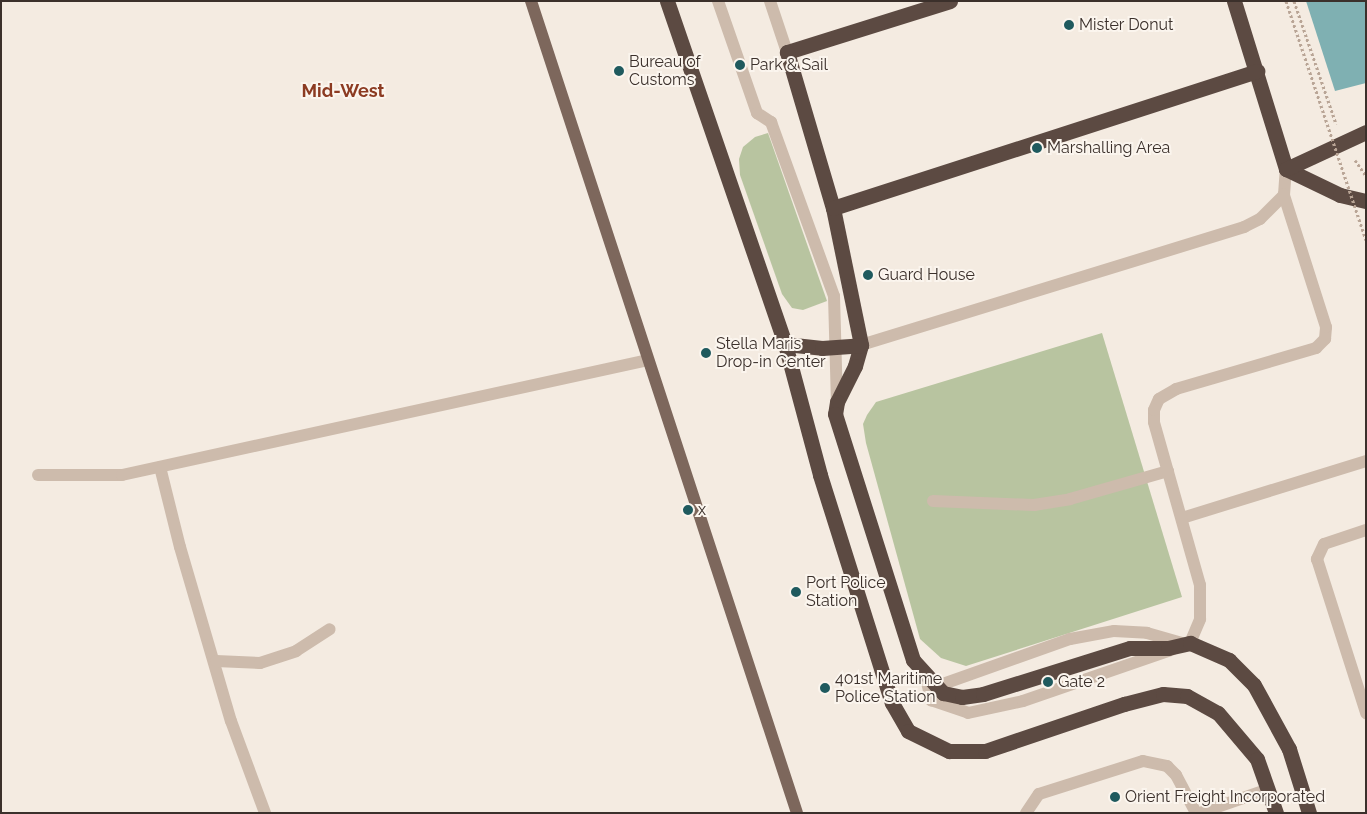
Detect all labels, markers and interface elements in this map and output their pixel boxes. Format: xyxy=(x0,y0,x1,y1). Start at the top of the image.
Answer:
place label: Mister Donut xyxy=(1079,15,1174,35)
marker: Mister Donut xyxy=(1063,19,1075,31)
place label: Bureau of Customs xyxy=(629,52,701,90)
place label: Park & Sail xyxy=(750,55,828,75)
marker: Park & Sail xyxy=(734,59,746,71)
marker: Bureau of Customs xyxy=(613,65,625,77)
district label: Mid-West xyxy=(302,80,384,102)
place label: Marshalling Area xyxy=(1047,138,1171,158)
marker: Marshalling Area xyxy=(1031,142,1043,154)
place label: Guard House xyxy=(878,265,975,285)
marker: Guard House xyxy=(862,269,874,281)
place label: Stella Maris Drop-in Center xyxy=(716,334,826,372)
marker: Stella Maris Drop-in Center xyxy=(700,347,712,359)
place label: x xyxy=(698,500,706,520)
marker: x xyxy=(682,504,694,516)
place label: Port Police Station xyxy=(806,573,886,611)
marker: Port Police Station xyxy=(790,586,802,598)
place label: 401st Maritime Police Station xyxy=(835,669,942,707)
place label: Gate 2 xyxy=(1058,672,1105,692)
marker: Gate 2 xyxy=(1042,676,1054,688)
marker: 401st Maritime Police Station xyxy=(819,682,831,694)
place label: Orient Freight Incorporated xyxy=(1125,787,1325,807)
marker: Orient Freight Incorporated xyxy=(1109,791,1121,803)

